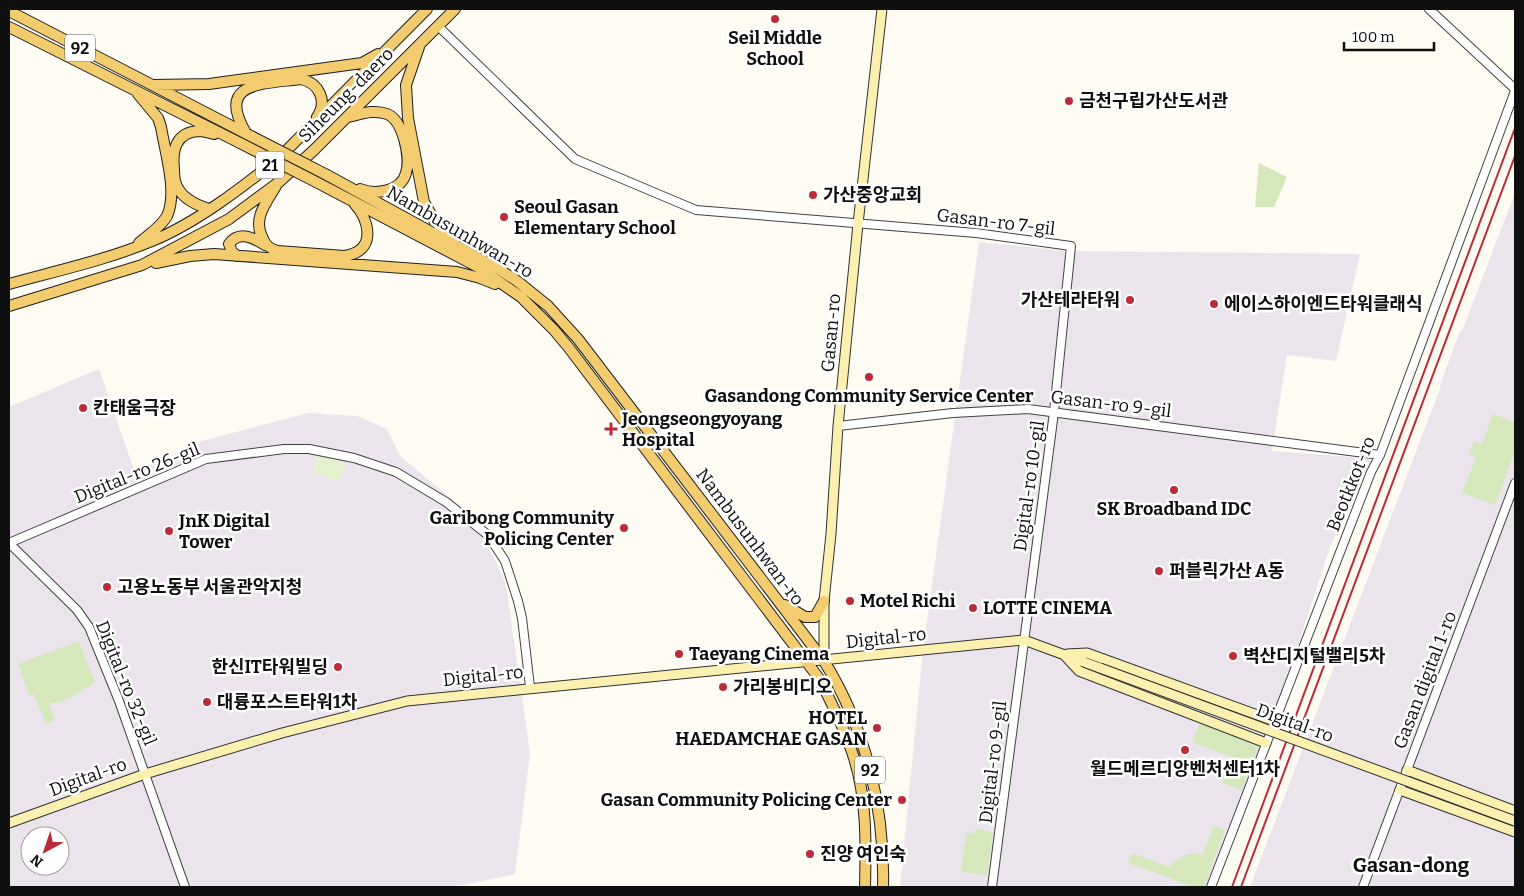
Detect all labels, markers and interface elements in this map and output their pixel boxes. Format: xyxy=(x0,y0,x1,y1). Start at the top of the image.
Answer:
marker: Seil Middle School xyxy=(769,13,781,25)
scale bar xyxy=(1344,20,1434,52)
place label: Seil Middle School xyxy=(728,27,822,70)
text: 100 m xyxy=(1352,28,1395,46)
road number: 92 xyxy=(65,34,95,62)
street label: Siheung-daero xyxy=(294,43,398,147)
place label: 금천구립가산도서관 xyxy=(1079,90,1228,112)
marker: 금천구립가산도서관 xyxy=(1063,95,1075,107)
road number: 21 xyxy=(256,152,284,178)
street label: Nambusunhwan-ro xyxy=(383,181,537,283)
place label: 가산중앙교회 xyxy=(823,184,922,206)
marker: 가산중앙교회 xyxy=(807,189,819,201)
place label: Seoul Gasan Elementary School xyxy=(514,196,676,239)
street label: Gasan-ro 7-gil xyxy=(935,204,1057,240)
marker: Seoul Gasan Elementary School xyxy=(498,211,510,223)
place label: 가산테라타워 xyxy=(1021,289,1120,311)
street label: Gasan-ro xyxy=(817,293,845,373)
place label: 에이스하이엔드타워클래식 xyxy=(1224,293,1423,315)
marker: 가산테라타워 xyxy=(1124,294,1136,306)
marker: 에이스하이엔드타워클래식 xyxy=(1208,298,1220,310)
marker: Gasandong Community Service Center xyxy=(863,371,875,383)
place label: Gasandong Community Service Center xyxy=(705,385,1034,407)
street label: Gasan-ro 9-gil xyxy=(1049,386,1173,422)
place label: 칸태움극장 xyxy=(93,397,176,419)
marker: 칸태움극장 xyxy=(77,402,89,414)
place label: Jeongseongyoyang Hospital xyxy=(621,408,783,451)
street label: Digital-ro 10-gil xyxy=(1009,419,1049,553)
marker: Jeongseongyoyang Hospital xyxy=(604,422,618,436)
street label: Beotkkot-ro xyxy=(1322,433,1380,535)
street label: Digital-ro 26-gil xyxy=(71,438,203,508)
street label: Nambusunhwan-ro xyxy=(691,464,809,610)
marker: SK Broadband IDC xyxy=(1168,484,1180,496)
place label: SK Broadband IDC xyxy=(1097,498,1251,520)
place label: Garibong Community Policing Center xyxy=(429,507,615,550)
place label: JnK Digital Tower xyxy=(178,510,270,553)
marker: Garibong Community Policing Center xyxy=(618,522,630,534)
marker: JnK Digital Tower xyxy=(163,525,175,537)
place label: 퍼블릭가산 A동 xyxy=(1169,560,1284,582)
marker: 퍼블릭가산 A동 xyxy=(1153,565,1165,577)
place label: 고용노동부 서울관악지청 xyxy=(117,576,302,598)
marker: 고용노동부 서울관악지청 xyxy=(101,581,113,593)
place label: Motel Richi xyxy=(860,590,956,612)
marker: Motel Richi xyxy=(844,595,856,607)
place label: LOTTE CINEMA xyxy=(983,597,1112,619)
marker: LOTTE CINEMA xyxy=(967,602,979,614)
street label: Gasan digital 1-ro xyxy=(1389,608,1461,752)
street label: Digital-ro 32-gil xyxy=(91,617,161,749)
street label: Digital-ro xyxy=(845,623,927,653)
place label: Taeyang Cinema xyxy=(689,643,829,665)
place label: 벽산디지털밸리5차 xyxy=(1243,645,1386,667)
marker: Taeyang Cinema xyxy=(673,648,685,660)
marker: 벽산디지털밸리5차 xyxy=(1227,650,1239,662)
place label: 한신IT타워빌딩 xyxy=(211,656,328,678)
marker: 한신IT타워빌딩 xyxy=(332,661,344,673)
street label: Digital-ro xyxy=(442,661,524,691)
place label: 가리봉비디오 xyxy=(733,676,832,698)
marker: 가리봉비디오 xyxy=(717,681,729,693)
place label: 대륭포스트타워1차 xyxy=(217,691,358,713)
marker: 대륭포스트타워1차 xyxy=(201,696,213,708)
street label: Digital-ro 9-gil xyxy=(975,699,1011,825)
street label: Digital-ro xyxy=(1253,699,1337,747)
place label: HOTEL HAEDAMCHAE GASAN xyxy=(675,707,867,750)
marker: HOTEL HAEDAMCHAE GASAN xyxy=(871,722,883,734)
marker: 월드메르디앙벤처센터1차 xyxy=(1179,744,1191,756)
street label: Digital-ro xyxy=(46,753,130,801)
road number: 92 xyxy=(855,756,885,784)
place label: 월드메르디앙벤처센터1차 xyxy=(1090,758,1280,780)
place label: Gasan Community Policing Center xyxy=(601,789,893,811)
marker: Gasan Community Policing Center xyxy=(896,794,908,806)
north arrow xyxy=(20,826,70,876)
place label: 진양 여인숙 xyxy=(820,843,906,865)
marker: 진양 여인숙 xyxy=(804,848,816,860)
text: N xyxy=(27,850,47,871)
district label: Gasan-dong xyxy=(1353,853,1470,877)

